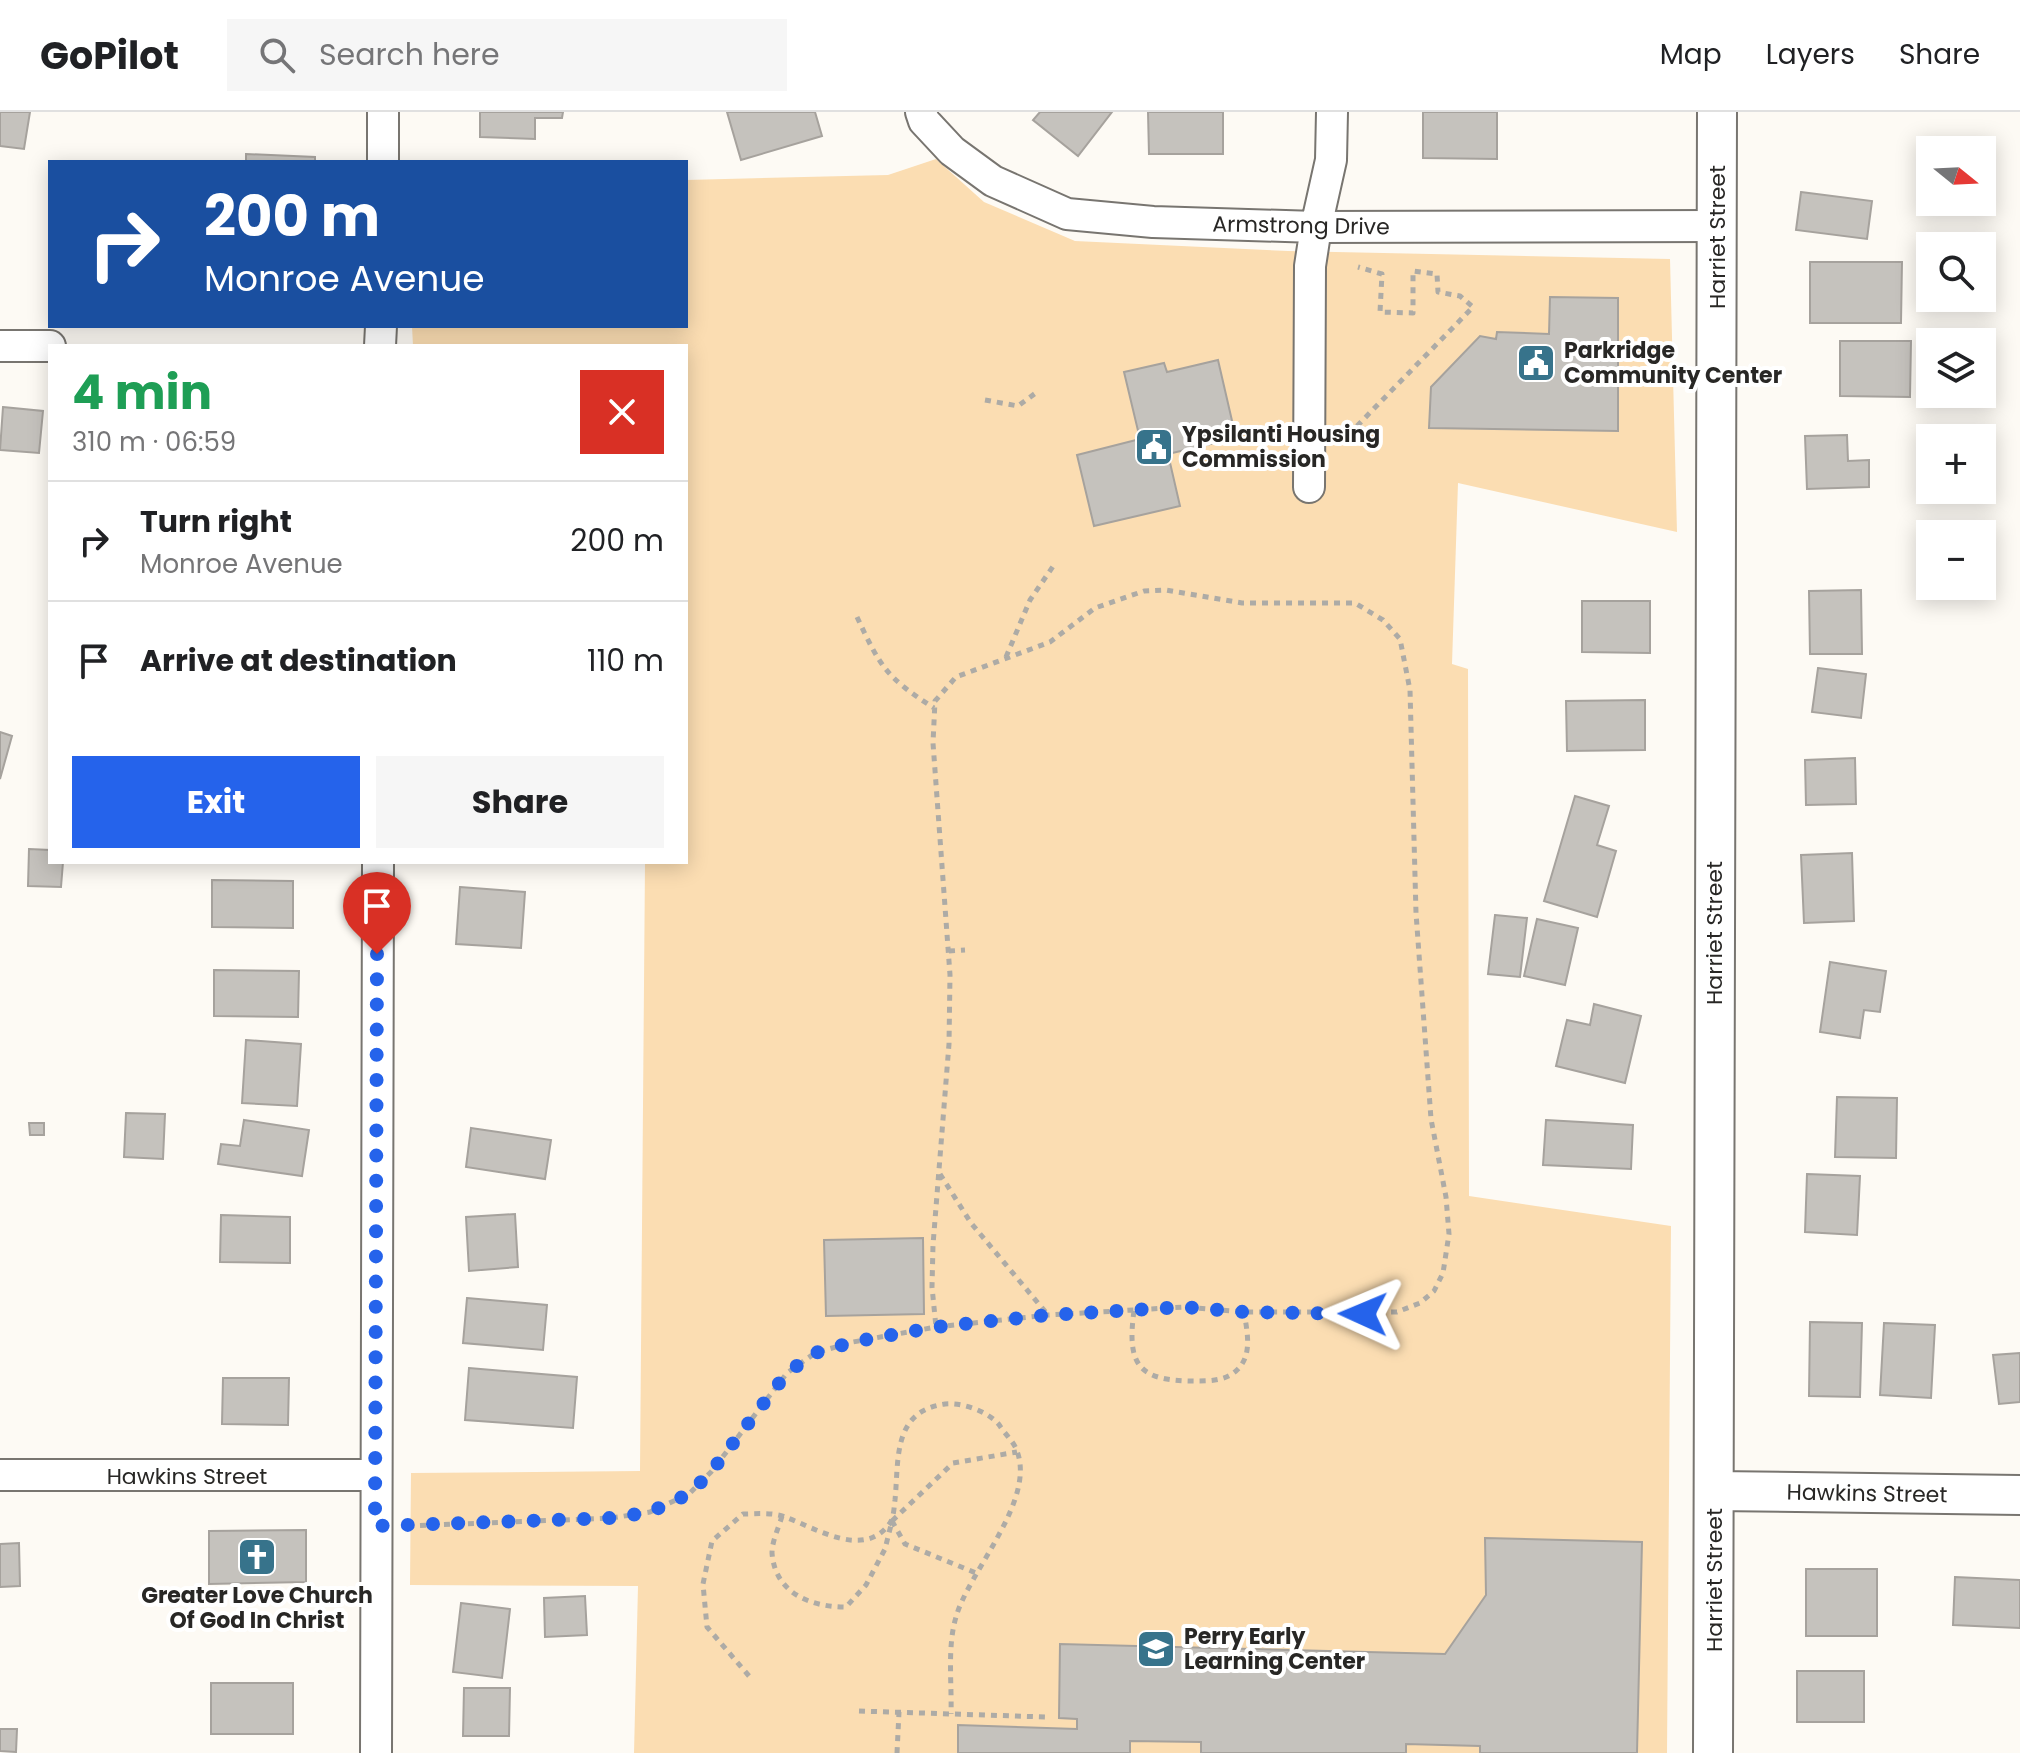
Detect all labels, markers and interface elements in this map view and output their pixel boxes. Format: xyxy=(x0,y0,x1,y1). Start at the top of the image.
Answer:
search box xyxy=(227,19,787,91)
text: GoPilot xyxy=(40,29,179,82)
icon: search xyxy=(255,33,299,77)
text: Search here xyxy=(319,33,500,76)
text: Map xyxy=(1660,35,1722,74)
text: Layers xyxy=(1766,35,1855,74)
text: Share xyxy=(1899,35,1980,74)
north arrow xyxy=(1916,136,1996,216)
map controls xyxy=(1916,136,1996,600)
street label: Harriet Street xyxy=(1702,165,1733,309)
text: 200 m xyxy=(204,177,380,256)
icon: right xyxy=(72,192,176,296)
street label: Armstrong Drive xyxy=(1212,208,1390,243)
button: search xyxy=(1916,232,1996,312)
text: Monroe Avenue xyxy=(204,253,485,304)
button: layers xyxy=(1916,328,1996,408)
place label: Parkridge Community Center xyxy=(1564,335,1782,391)
public building icon: Parkridge Community Center xyxy=(1515,342,1557,384)
text: 4 min xyxy=(72,359,212,426)
button: close xyxy=(580,370,664,454)
place label: Ypsilanti Housing Commission xyxy=(1182,419,1380,475)
text: 310 m · 06:59 xyxy=(72,424,236,460)
button: + xyxy=(1916,424,1996,504)
public building icon: Ypsilanti Housing Commission xyxy=(1133,426,1175,468)
text: Turn right xyxy=(140,500,292,543)
icon: right xyxy=(72,519,116,563)
text: 200 m xyxy=(570,519,664,562)
button: − xyxy=(1916,520,1996,600)
text: Monroe Avenue xyxy=(140,546,343,582)
icon: arrive xyxy=(72,639,116,683)
text: Arrive at destination xyxy=(140,639,457,682)
text: 110 m xyxy=(587,639,664,682)
button: Exit xyxy=(72,756,360,848)
button: Share xyxy=(376,756,664,848)
street label: Harriet Street xyxy=(1699,861,1730,1005)
pin xyxy=(343,872,411,954)
icon: arrive xyxy=(355,884,399,928)
position arrow xyxy=(1321,1272,1405,1356)
street label: Hawkins Street xyxy=(107,1461,267,1492)
street label: Hawkins Street xyxy=(1786,1477,1948,1510)
street label: Harriet Street xyxy=(1699,1508,1730,1652)
church icon: Greater Love Church Of God In Christ xyxy=(236,1536,278,1578)
place label: Greater Love Church Of God In Christ xyxy=(141,1580,373,1636)
place label: Perry Early Learning Center xyxy=(1184,1621,1365,1677)
school or university icon: Perry Early Learning Center xyxy=(1135,1628,1177,1670)

